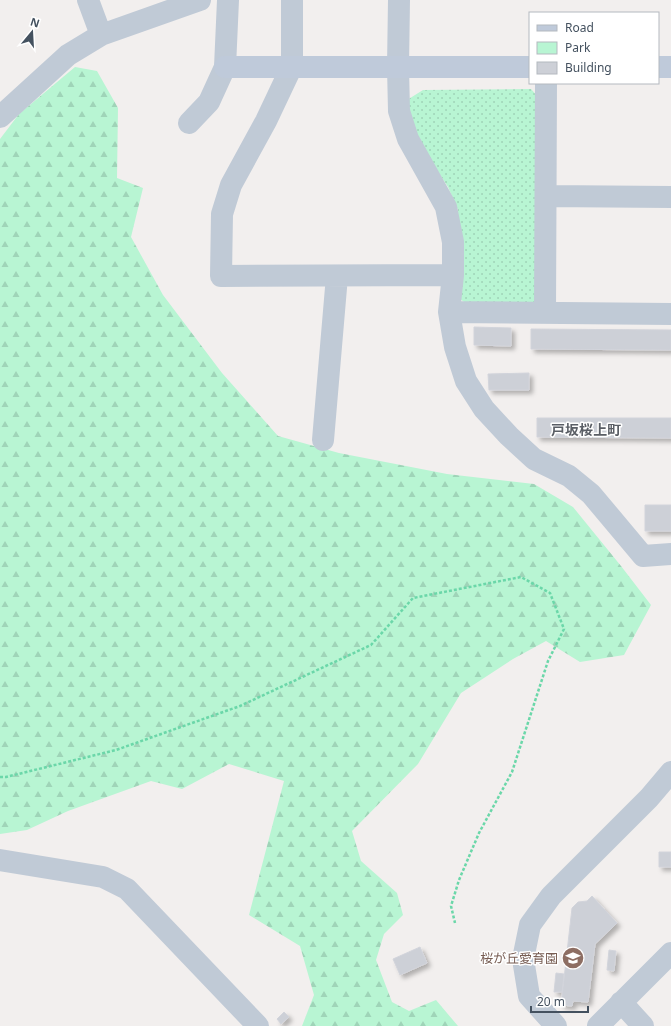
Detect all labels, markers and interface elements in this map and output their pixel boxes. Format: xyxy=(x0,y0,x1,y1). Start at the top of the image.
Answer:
north arrow xyxy=(12,12,52,52)
legend xyxy=(529,12,659,84)
text: N xyxy=(29,13,42,31)
text: Road xyxy=(565,19,594,36)
text: Park xyxy=(565,39,591,56)
text: Building xyxy=(565,59,612,76)
district label: 戸坂桜上町 xyxy=(551,420,621,439)
school or university icon: 桜が丘愛育園 xyxy=(560,945,586,971)
place label: 桜が丘愛育園 xyxy=(480,949,558,967)
scale bar xyxy=(531,988,588,1014)
text: 20 m xyxy=(537,993,565,1010)

